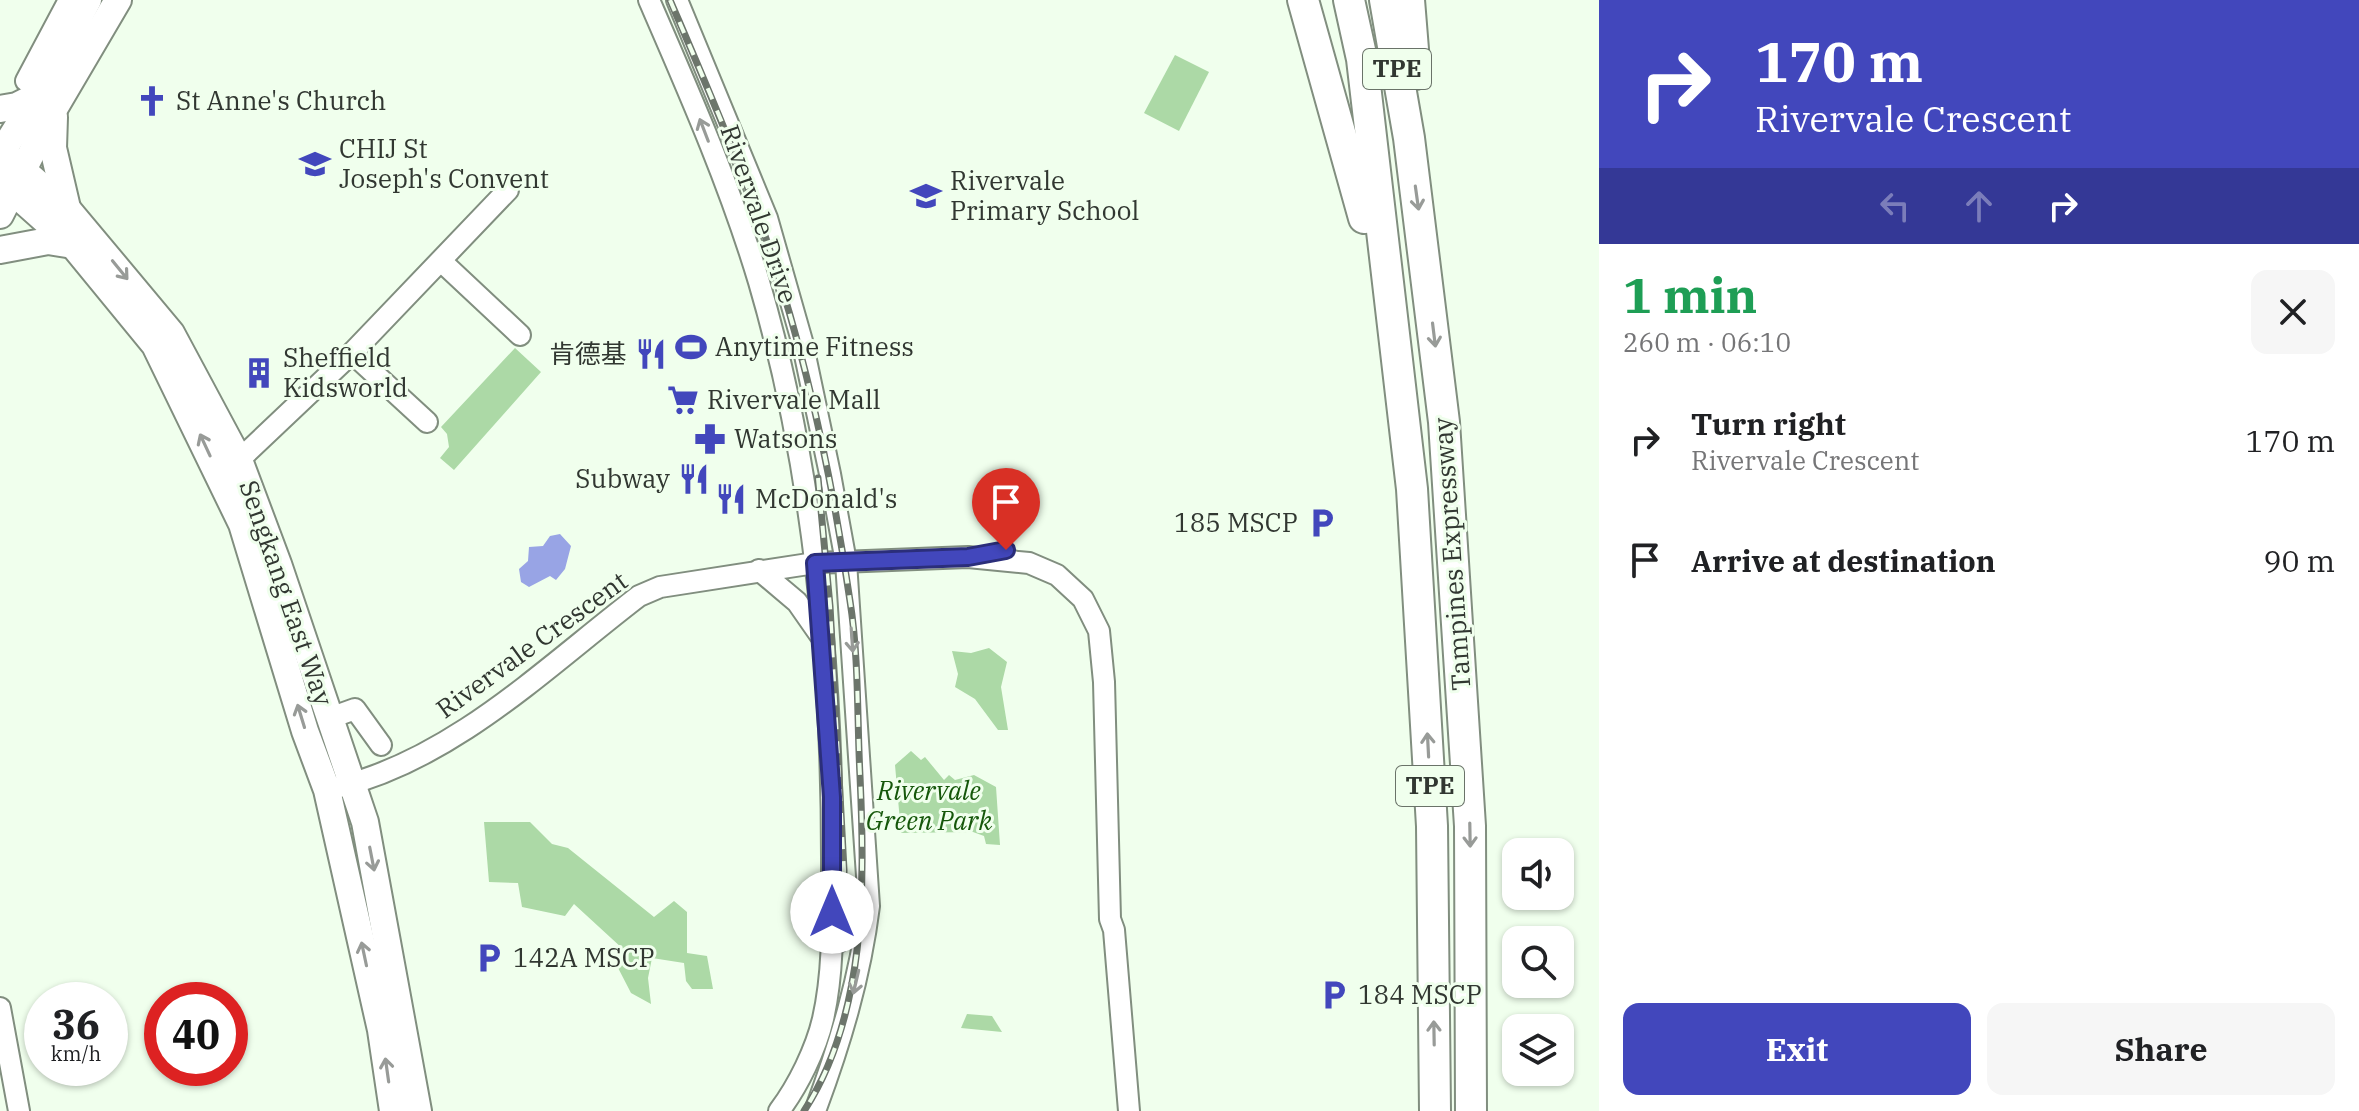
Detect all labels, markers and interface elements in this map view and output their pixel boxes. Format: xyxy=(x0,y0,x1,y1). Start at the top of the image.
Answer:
text: 170 m xyxy=(1755,25,1923,97)
icon: right xyxy=(1623,32,1727,136)
road number: TPE xyxy=(1363,49,1431,89)
place label: St Anne's Church xyxy=(176,83,386,117)
church icon: St Anne's Church xyxy=(135,84,169,118)
text: Rivervale Crescent xyxy=(1755,95,2071,142)
one-way arrow xyxy=(695,118,710,142)
street label: Rivervale Drive xyxy=(713,120,806,307)
place label: CHIJ St Joseph's Convent xyxy=(339,131,549,195)
school or university icon: CHIJ St Joseph's Convent xyxy=(298,147,332,181)
place label: Rivervale Primary School xyxy=(950,163,1139,227)
school or university icon: Rivervale Primary School xyxy=(909,179,943,213)
icon: left xyxy=(1873,184,1917,228)
icon: ahead xyxy=(1957,184,2001,228)
icon: right xyxy=(2041,184,2085,228)
one-way arrow xyxy=(1410,185,1425,210)
one-way arrow xyxy=(111,259,129,280)
text: 1 min xyxy=(1623,264,1757,326)
button: close xyxy=(2251,270,2335,354)
one-way arrow xyxy=(1427,321,1442,348)
text: 260 m · 06:10 xyxy=(1623,325,1791,359)
place label: Anytime Fitness xyxy=(715,329,914,363)
sports icon: Anytime Fitness xyxy=(674,330,708,364)
place label: 肯德基 xyxy=(549,336,627,370)
restaurant icon: 肯德基 xyxy=(634,337,668,371)
place label: Sheffield Kidsworld xyxy=(283,340,408,404)
building icon: Sheffield Kidsworld xyxy=(242,356,276,390)
place label: Rivervale Mall xyxy=(707,382,881,416)
supermarket icon: Rivervale Mall xyxy=(666,383,700,417)
text: Turn right xyxy=(1691,404,1846,443)
street label: Tampines Expressway xyxy=(1424,416,1478,692)
icon: right xyxy=(1623,418,1667,462)
place label: Watsons xyxy=(734,421,837,455)
text: 170 m xyxy=(2245,421,2335,460)
pharmacy icon: Watsons xyxy=(693,422,727,456)
one-way arrow xyxy=(197,433,212,458)
text: Rivervale Crescent xyxy=(1691,443,1920,477)
place label: Subway xyxy=(575,461,670,495)
restaurant icon: Subway xyxy=(677,462,711,496)
pin xyxy=(972,468,1040,550)
street label: Sengkang East Way xyxy=(232,475,341,710)
icon: arrive xyxy=(984,480,1028,524)
place label: McDonald's xyxy=(755,481,897,515)
restaurant icon: McDonald's xyxy=(714,482,748,516)
place label: 185 MSCP xyxy=(1174,505,1298,539)
parking icon: 185 MSCP xyxy=(1305,506,1339,540)
icon: arrive xyxy=(1623,538,1667,582)
text: Arrive at destination xyxy=(1691,541,1996,580)
text: 90 m xyxy=(2263,541,2335,580)
street label: Rivervale Crescent xyxy=(429,563,634,725)
one-way arrow xyxy=(845,626,860,653)
one-way arrow xyxy=(293,704,308,730)
one-way arrow xyxy=(1420,732,1435,759)
road number: TPE xyxy=(1396,766,1464,806)
park label: Rivervale Green Park xyxy=(866,773,992,837)
one-way arrow xyxy=(1462,821,1478,848)
map controls xyxy=(1502,838,1574,1086)
button: sound xyxy=(1502,838,1574,910)
one-way arrow xyxy=(365,846,380,871)
position arrow xyxy=(790,870,874,954)
button: search xyxy=(1502,926,1574,998)
place label: 142A MSCP xyxy=(513,940,655,974)
parking icon: 142A MSCP xyxy=(472,941,506,975)
one-way arrow xyxy=(356,942,371,967)
one-way arrow xyxy=(847,969,862,994)
place label: 184 MSCP xyxy=(1358,977,1482,1011)
parking icon: 184 MSCP xyxy=(1317,978,1351,1012)
speed limit sign: 40 xyxy=(144,982,248,1086)
text: 36 xyxy=(52,998,100,1050)
button: Exit xyxy=(1623,1003,1971,1095)
button: Share xyxy=(1987,1003,2335,1095)
button: layers xyxy=(1502,1014,1574,1086)
one-way arrow xyxy=(1426,1020,1442,1047)
text: km/h xyxy=(51,1040,101,1067)
one-way arrow xyxy=(379,1058,394,1084)

